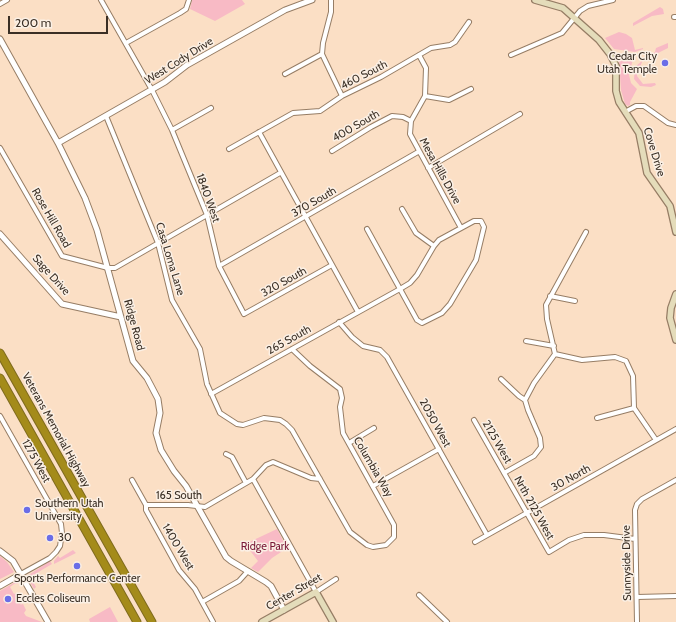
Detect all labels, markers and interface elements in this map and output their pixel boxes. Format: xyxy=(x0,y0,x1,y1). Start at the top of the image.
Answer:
scale bar xyxy=(10,8,110,34)
text: 200 m xyxy=(15,15,51,30)
street label: West Cody Drive xyxy=(143,35,215,87)
place label: Cedar City Utah Temple xyxy=(597,50,657,76)
street label: 460 South xyxy=(338,58,390,92)
marker: Cedar City Utah Temple xyxy=(660,58,670,68)
street label: 400 South xyxy=(330,107,382,145)
street label: Cove Drive xyxy=(640,126,668,178)
street label: Mesa Hills Drive xyxy=(416,136,464,206)
street label: 1840 West xyxy=(193,172,223,224)
street label: 370 South xyxy=(289,184,339,220)
street label: Rose Hill Road xyxy=(29,186,73,250)
street label: Casa Loma Lane xyxy=(153,221,187,297)
street label: Sage Drive xyxy=(29,252,73,298)
street label: 320 South xyxy=(259,264,309,300)
street label: Ridge Road xyxy=(121,298,147,352)
street label: 265 South xyxy=(265,323,313,357)
street label: Veterans Memorial Highway xyxy=(19,370,93,490)
street label: 2050 West xyxy=(416,396,454,450)
street label: 2125 West xyxy=(479,418,515,466)
street label: Columbia Way xyxy=(350,434,396,500)
street label: 1275 West xyxy=(19,437,53,485)
street label: 30 North xyxy=(549,462,593,494)
street label: Nrth 2125 West xyxy=(511,474,557,542)
street label: 165 South xyxy=(156,489,202,503)
place label: Southern Utah University xyxy=(35,497,103,523)
marker: Southern Utah University xyxy=(22,505,32,515)
street label: 1400 West xyxy=(159,521,197,573)
street label: Sunnyside Drive xyxy=(620,525,634,601)
place label: 30 xyxy=(58,531,72,545)
marker: 30 xyxy=(45,533,55,543)
park label: Ridge Park xyxy=(241,540,289,554)
marker: Sports Performance Center xyxy=(72,561,82,571)
street label: Center Street xyxy=(264,571,324,613)
place label: Sports Performance Center xyxy=(14,572,140,586)
place label: Eccles Coliseum xyxy=(16,592,90,606)
marker: Eccles Coliseum xyxy=(3,594,13,604)

